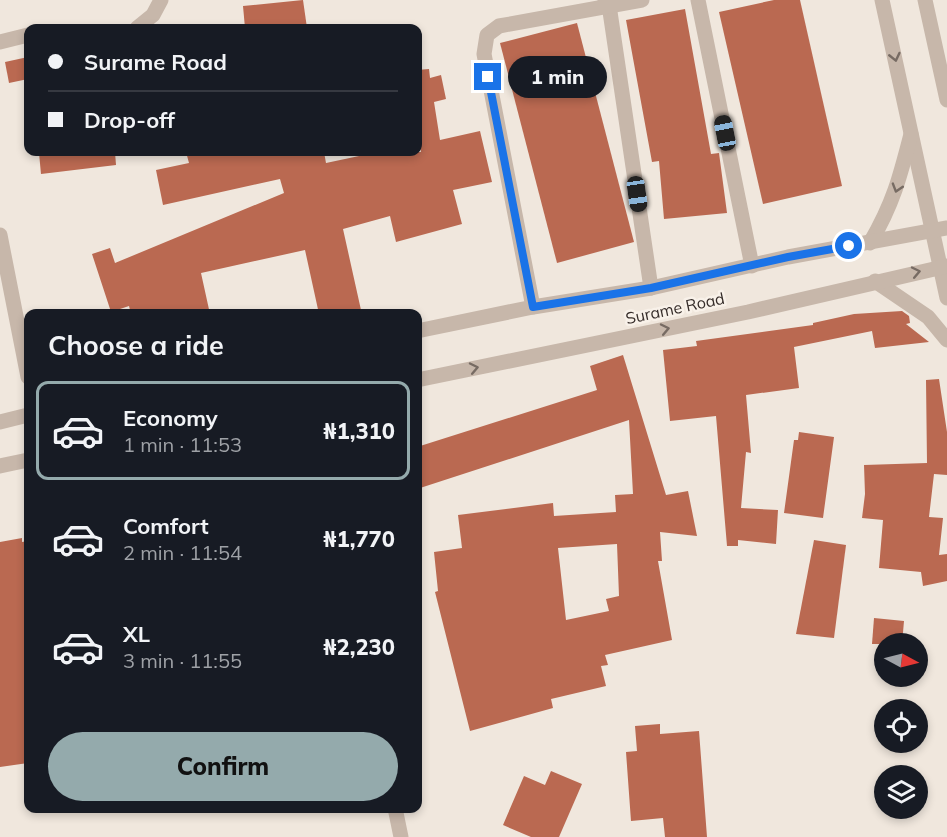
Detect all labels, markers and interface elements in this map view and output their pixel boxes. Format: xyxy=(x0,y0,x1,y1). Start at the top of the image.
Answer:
text: Surame Road xyxy=(84,48,227,76)
one-way arrow xyxy=(888,52,901,62)
callout: 1 min xyxy=(509,56,608,98)
route end xyxy=(474,63,501,90)
text: 1 min xyxy=(531,64,584,89)
text: Drop-off xyxy=(84,106,175,134)
car xyxy=(713,114,737,152)
car xyxy=(626,175,648,213)
one-way arrow xyxy=(892,182,904,193)
route start xyxy=(835,232,862,259)
one-way arrow xyxy=(911,266,921,279)
street label: Surame Road xyxy=(624,288,726,328)
one-way arrow xyxy=(660,323,670,336)
text: Choose a ride xyxy=(48,328,224,362)
one-way arrow xyxy=(469,362,479,375)
icon: car xyxy=(51,404,105,458)
text: Economy xyxy=(123,404,218,432)
text: ₦1,310 xyxy=(323,417,395,445)
text: 1 min · 11:53 xyxy=(123,432,242,457)
icon: car xyxy=(51,512,105,566)
text: Comfort xyxy=(123,512,209,540)
text: ₦1,770 xyxy=(323,525,395,553)
text: 2 min · 11:54 xyxy=(123,540,242,565)
icon: car xyxy=(51,620,105,674)
text: XL xyxy=(123,620,150,648)
text: ₦2,230 xyxy=(323,633,395,661)
north arrow xyxy=(874,633,928,687)
map controls xyxy=(874,633,928,819)
text: 3 min · 11:55 xyxy=(123,648,242,673)
button: locate xyxy=(874,699,928,753)
button: Confirm xyxy=(48,732,398,801)
button: layers xyxy=(874,765,928,819)

